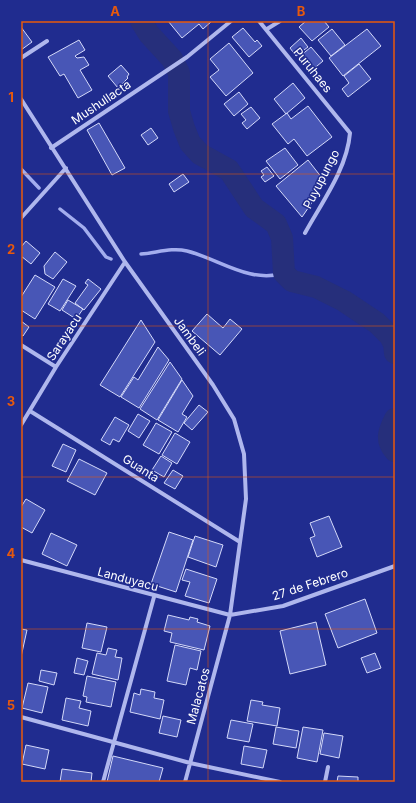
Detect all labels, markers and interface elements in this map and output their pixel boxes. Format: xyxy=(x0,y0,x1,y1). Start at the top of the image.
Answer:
text: A xyxy=(110,3,120,19)
text: B xyxy=(297,3,306,19)
street label: Puruhaes xyxy=(290,44,336,96)
street label: Mushullacta xyxy=(68,77,134,127)
text: 1 xyxy=(8,89,14,105)
street label: Puyupungo xyxy=(300,147,342,211)
text: 2 xyxy=(7,241,15,257)
street label: Sarayacu xyxy=(43,311,85,363)
street label: Jambeli xyxy=(171,314,209,358)
text: 3 xyxy=(7,393,15,409)
street label: Guanta xyxy=(120,451,162,485)
text: 4 xyxy=(7,545,16,561)
street label: Landuyacu xyxy=(96,564,160,594)
street label: 27 de Febrero xyxy=(270,565,350,603)
street label: Malacatos xyxy=(183,666,213,726)
text: 5 xyxy=(7,697,15,713)

